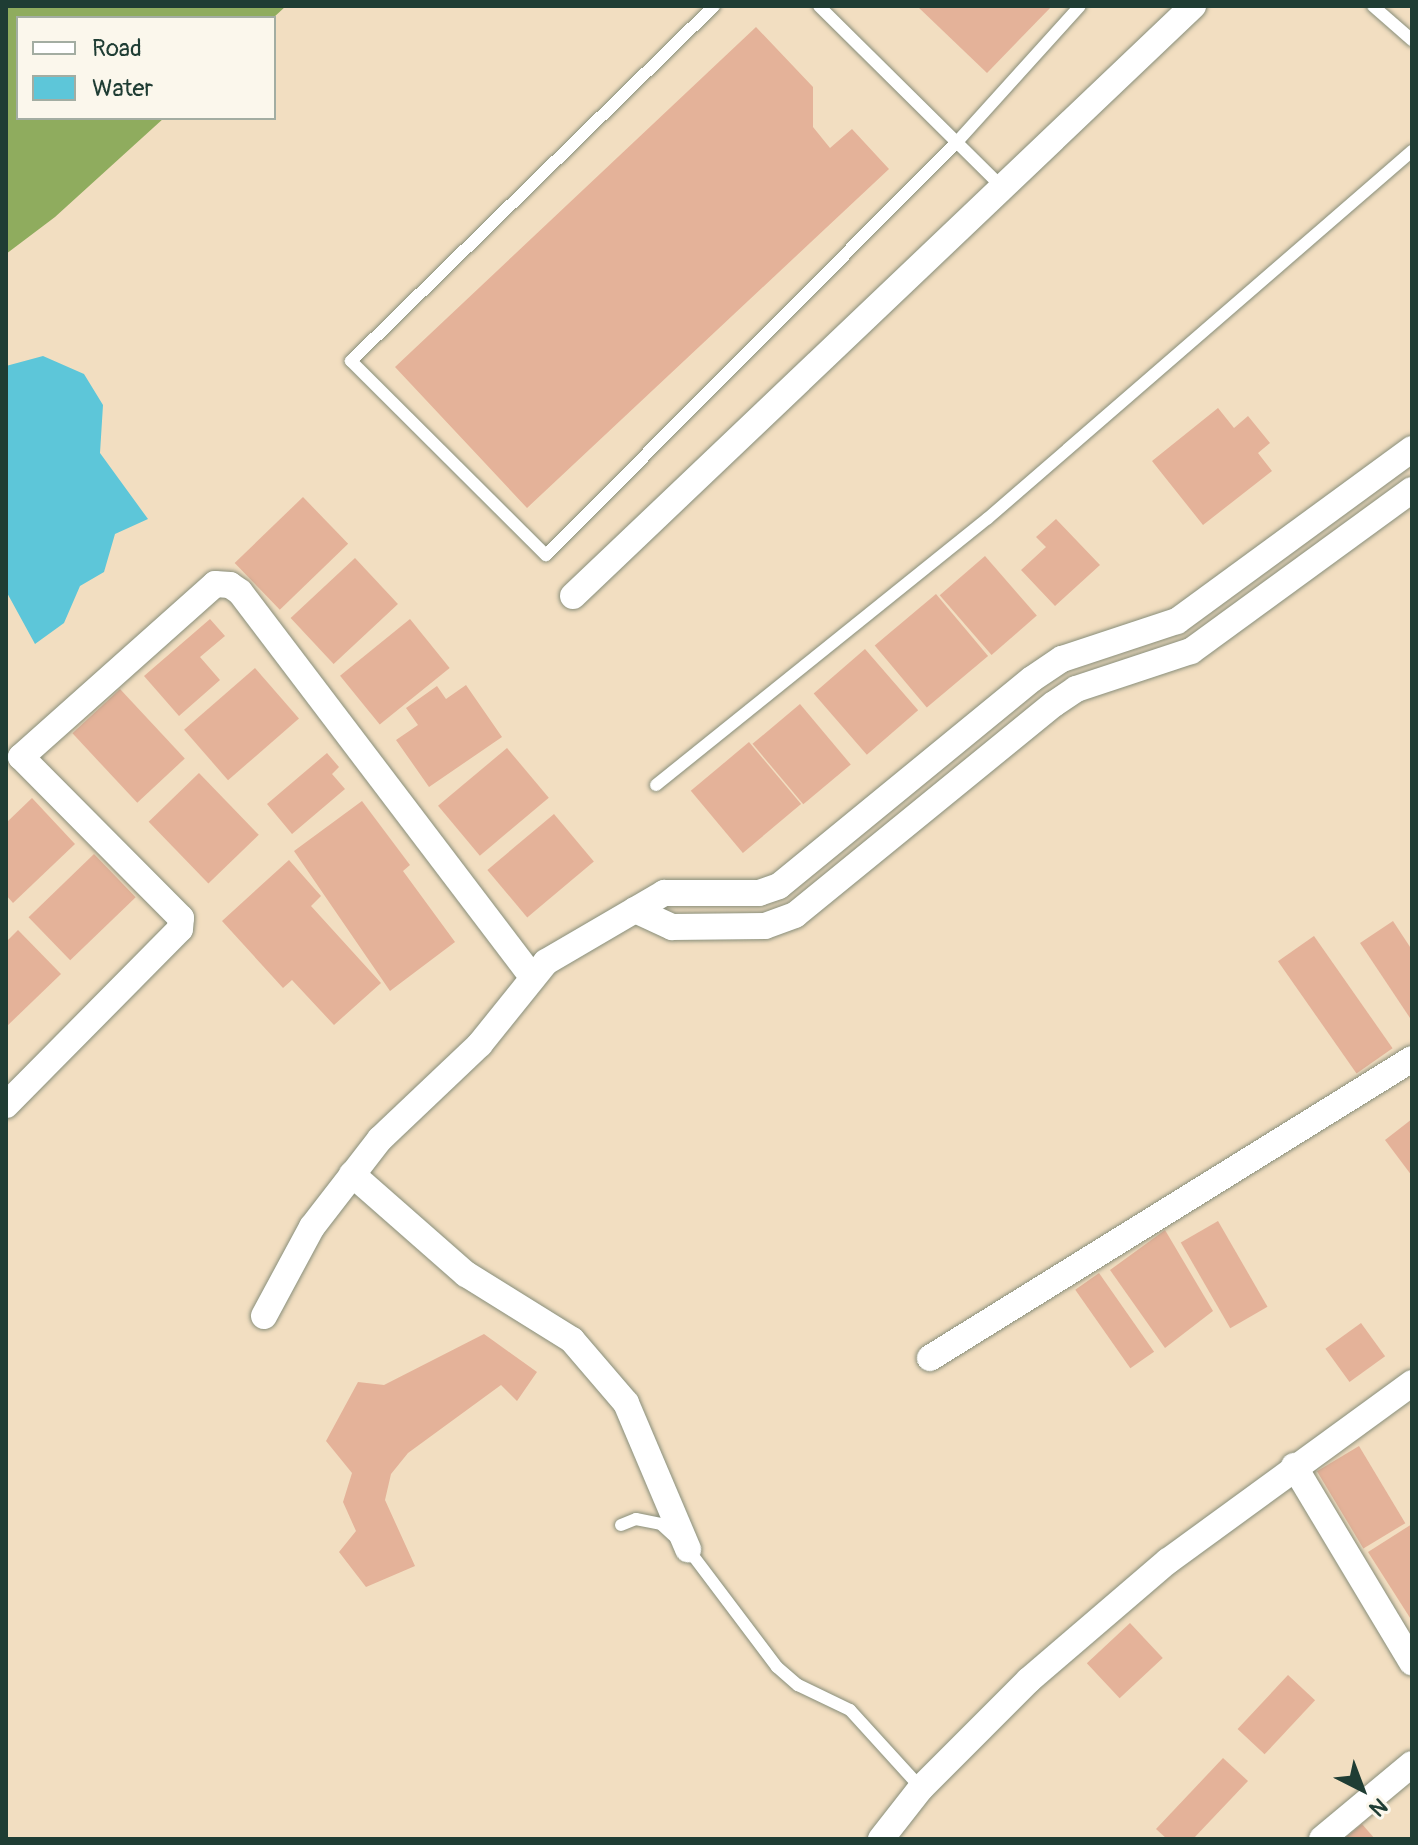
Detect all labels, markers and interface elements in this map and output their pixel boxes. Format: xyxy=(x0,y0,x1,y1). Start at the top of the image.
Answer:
legend xyxy=(16,16,276,120)
text: Road xyxy=(92,34,142,63)
text: Water xyxy=(92,74,153,103)
north arrow xyxy=(1322,1749,1402,1829)
text: N xyxy=(1363,1791,1393,1822)

